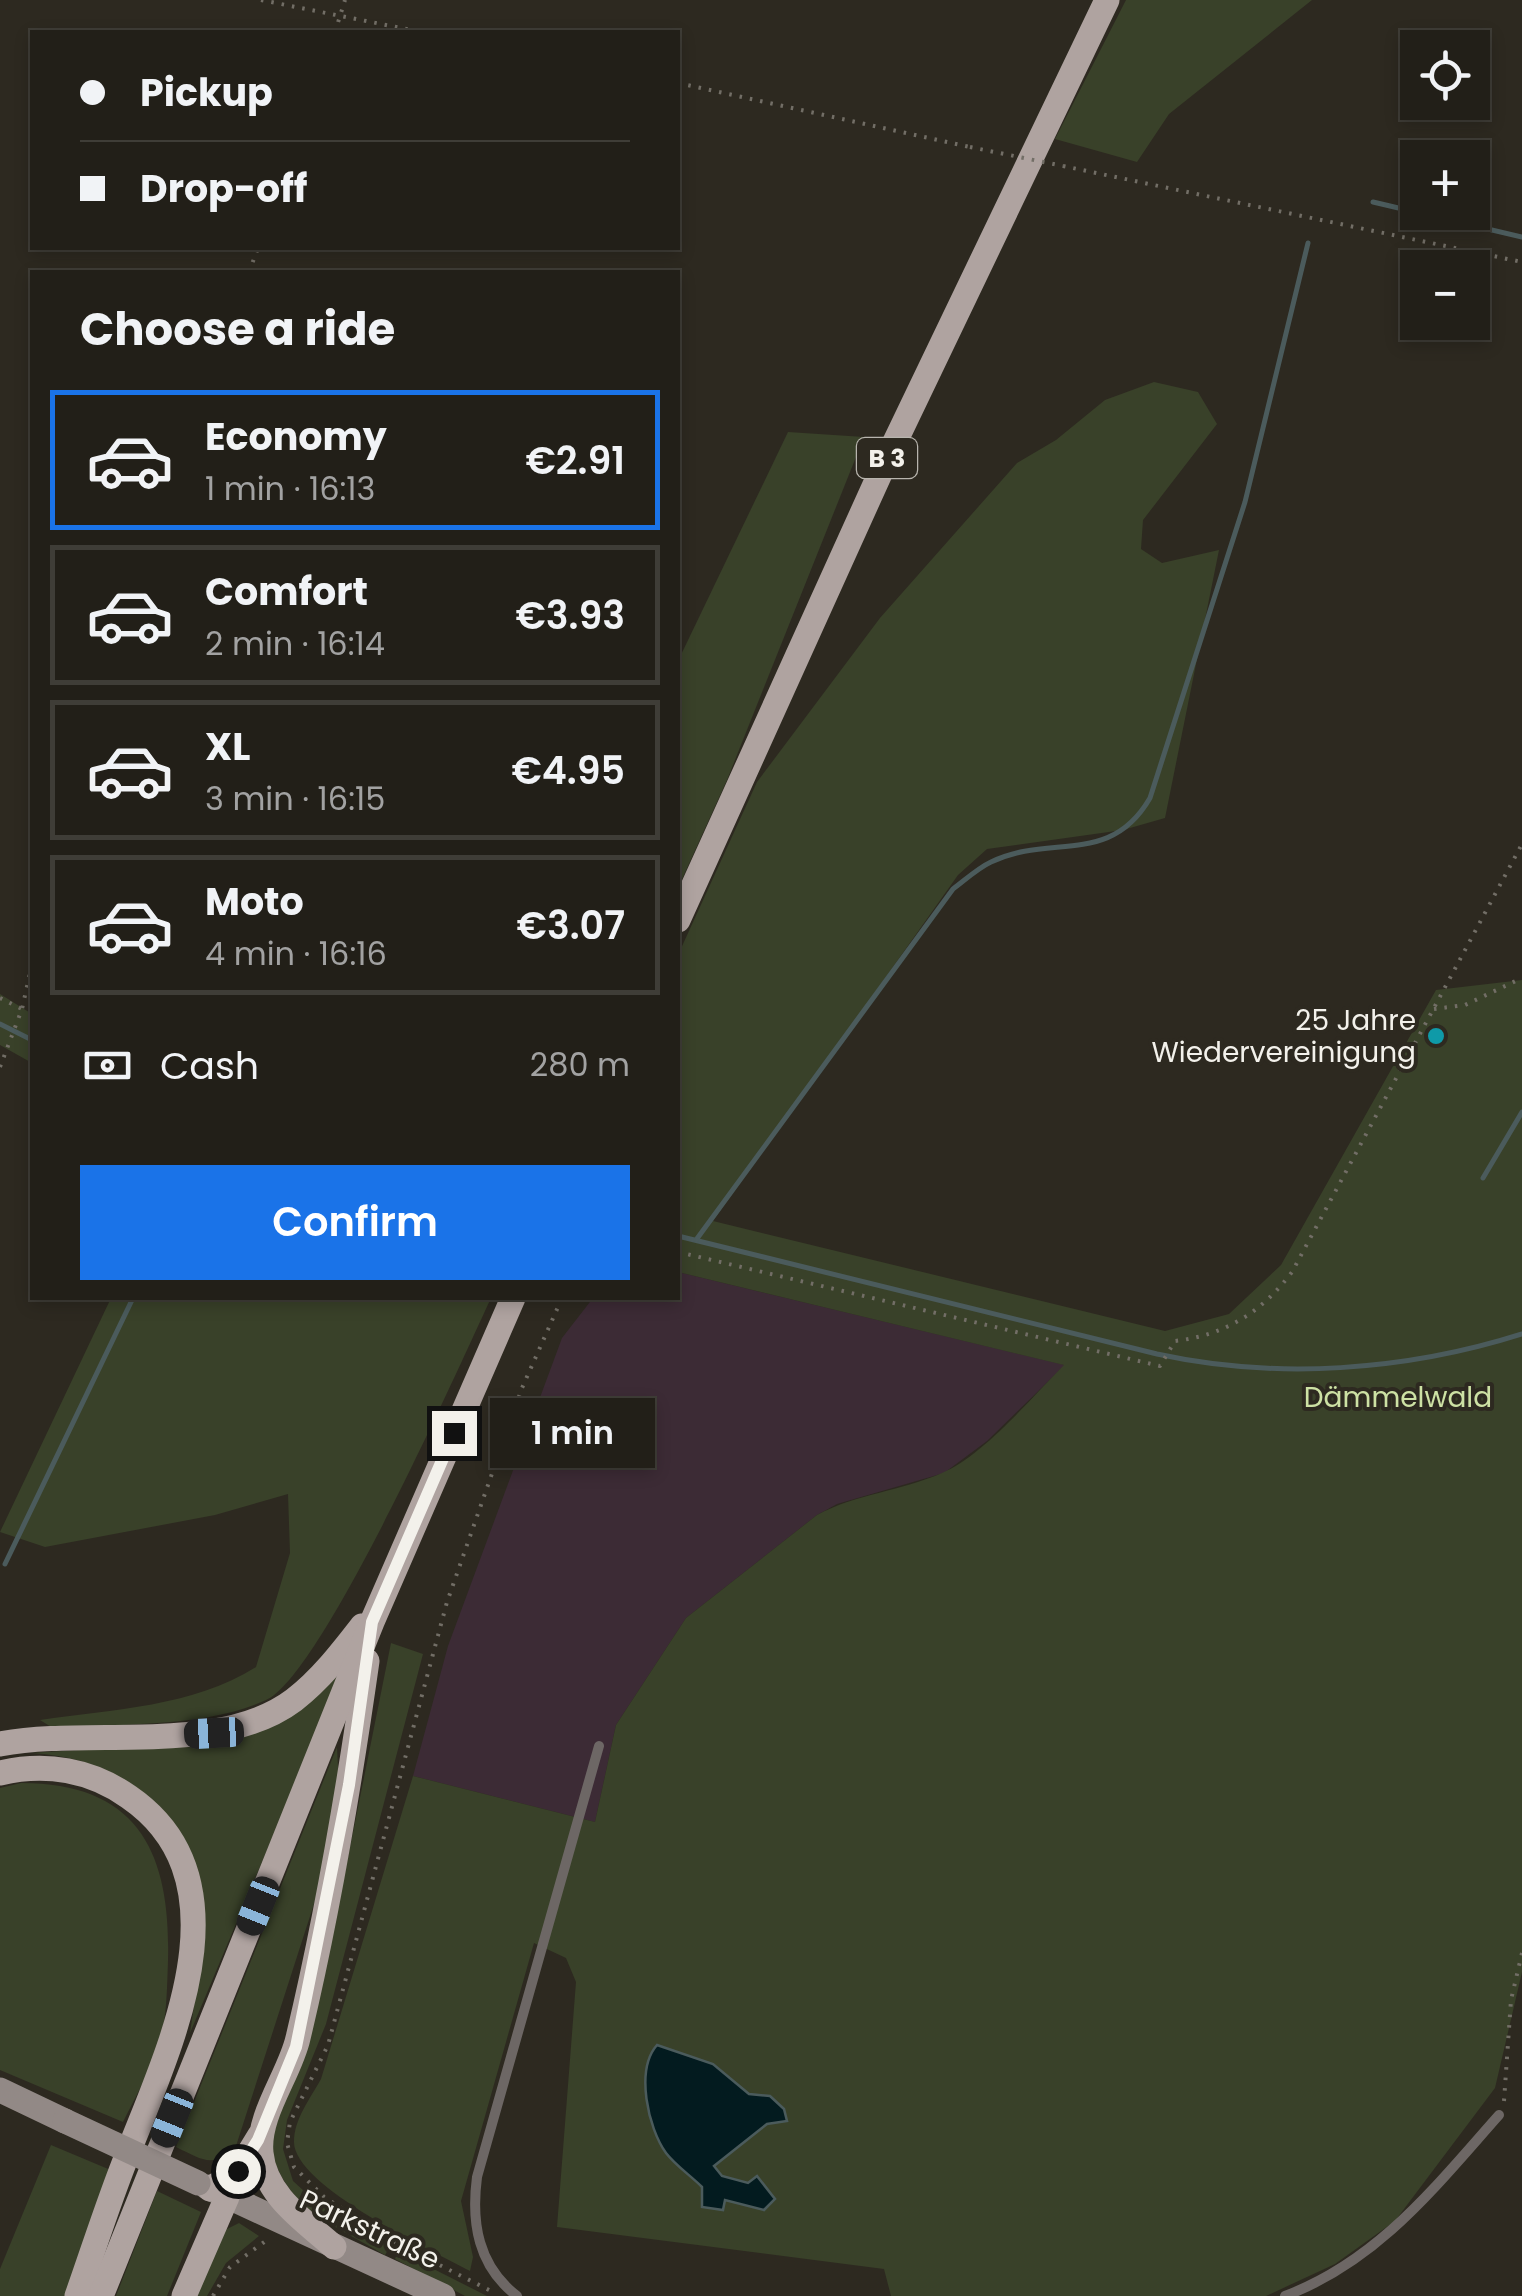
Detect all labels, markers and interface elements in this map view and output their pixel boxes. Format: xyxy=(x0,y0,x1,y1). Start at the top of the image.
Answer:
map controls xyxy=(1400,30,1490,340)
button: locate xyxy=(1400,30,1490,120)
text: Pickup xyxy=(140,66,273,119)
button: + xyxy=(1400,140,1490,230)
text: Drop-off xyxy=(140,162,308,215)
button: − xyxy=(1400,250,1490,340)
text: Choose a ride xyxy=(80,298,395,361)
text: Economy xyxy=(205,410,387,463)
icon: car xyxy=(85,415,175,505)
text: €2.91 xyxy=(525,434,625,487)
road number: B 3 xyxy=(857,438,917,478)
text: 1 min · 16:13 xyxy=(205,466,375,511)
text: Comfort xyxy=(205,565,368,618)
icon: car xyxy=(85,570,175,660)
text: €3.93 xyxy=(515,589,625,642)
text: 2 min · 16:14 xyxy=(205,621,385,666)
text: XL xyxy=(205,720,250,773)
icon: car xyxy=(85,725,175,815)
text: €4.95 xyxy=(511,744,625,797)
text: 3 min · 16:15 xyxy=(205,776,385,821)
text: Moto xyxy=(205,875,304,928)
icon: car xyxy=(85,880,175,970)
text: €3.07 xyxy=(517,899,625,952)
text: 4 min · 16:16 xyxy=(205,931,387,976)
place label: 25 Jahre Wiedervereinigung xyxy=(1151,1001,1416,1072)
marker: 25 Jahre Wiedervereinigung xyxy=(1425,1025,1447,1047)
icon: cash xyxy=(80,1038,135,1093)
text: Cash xyxy=(160,1039,259,1092)
text: 280 m xyxy=(530,1042,630,1087)
button: Confirm xyxy=(80,1165,630,1280)
park label: Dämmelwald xyxy=(1304,1378,1492,1417)
callout: 1 min xyxy=(489,1398,654,1468)
text: 1 min xyxy=(531,1410,614,1455)
route end xyxy=(432,1411,477,1456)
car xyxy=(183,1716,245,1750)
car xyxy=(233,1873,283,1939)
car xyxy=(147,2085,197,2151)
route start xyxy=(216,2149,261,2194)
street label: Parkstraße xyxy=(293,2180,446,2279)

